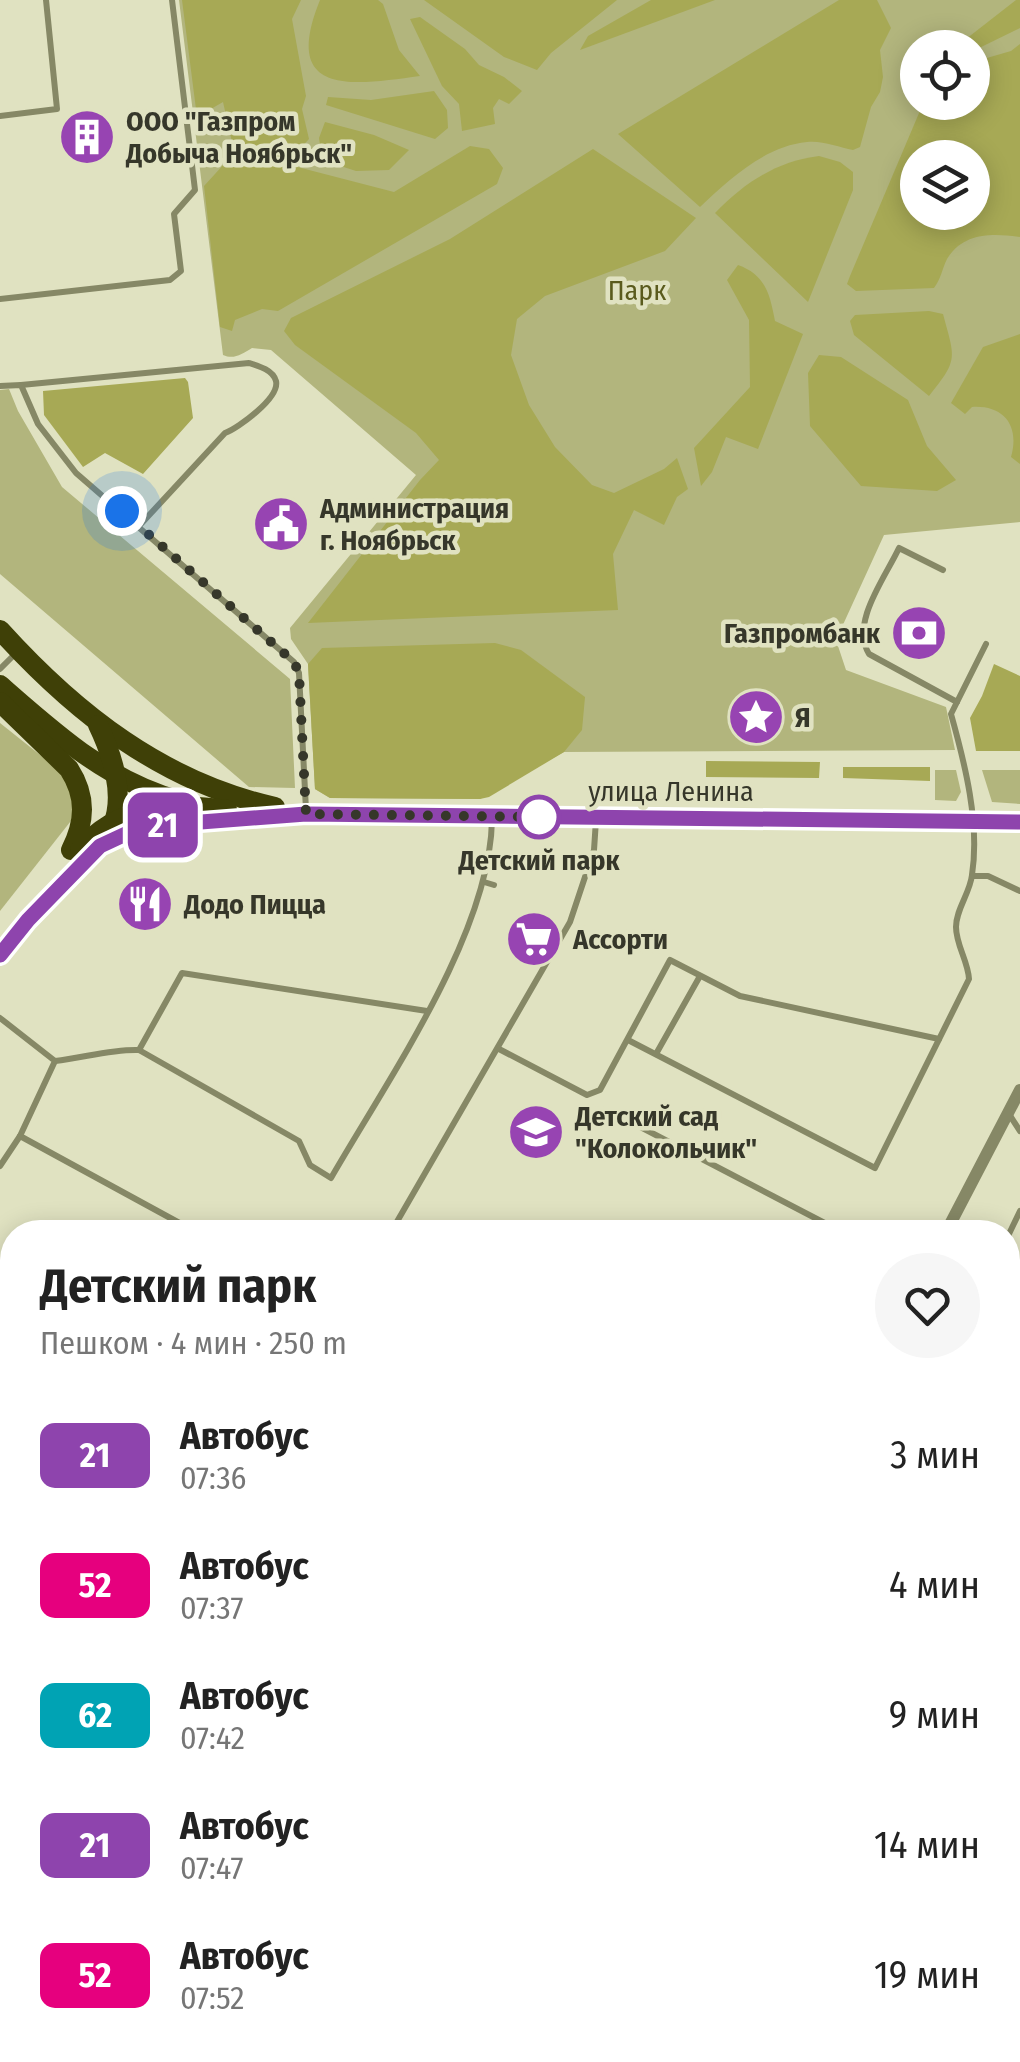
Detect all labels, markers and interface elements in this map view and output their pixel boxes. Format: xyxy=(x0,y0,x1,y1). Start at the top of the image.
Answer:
map controls xyxy=(900,30,990,230)
button: locate xyxy=(900,30,990,120)
place label: ООО "Газпром Добыча Ноябрьск" xyxy=(125,105,352,170)
building icon: ООО "Газпром Добыча Ноябрьск" xyxy=(57,107,117,167)
button: layers xyxy=(900,140,990,230)
park label: Парк xyxy=(608,274,666,307)
your location xyxy=(97,486,147,536)
place label: Администрация г. Ноябрьск xyxy=(319,492,509,557)
public building icon: Администрация г. Ноябрьск xyxy=(251,494,311,554)
bank icon: Газпромбанк xyxy=(889,603,949,663)
place label: Газпромбанк xyxy=(724,617,881,650)
place icon: Я xyxy=(726,687,786,747)
place label: Я xyxy=(795,701,811,734)
street label: улица Ленина xyxy=(588,775,754,808)
line badge: 21 xyxy=(118,792,208,858)
marker: Детский парк xyxy=(518,796,560,838)
text: 21 xyxy=(148,804,178,846)
place label: Детский парк xyxy=(457,844,621,877)
restaurant icon: Додо Пицца xyxy=(115,874,175,934)
place label: Додо Пицца xyxy=(183,888,326,921)
supermarket icon: Ассорти xyxy=(504,909,564,969)
place label: Ассорти xyxy=(572,923,668,956)
place label: Детский сад "Колокольчик" xyxy=(574,1100,757,1165)
school or university icon: Детский сад "Колокольчик" xyxy=(506,1102,566,1162)
button: heart xyxy=(875,1253,980,1358)
text: Детский парк xyxy=(40,1257,316,1315)
text: Пешком · 4 мин · 250 m xyxy=(40,1324,347,1362)
text: Автобус xyxy=(180,1413,309,1459)
text: 3 мин xyxy=(890,1432,980,1478)
text: 21 xyxy=(80,1434,110,1476)
text: 07:36 xyxy=(180,1459,246,1497)
text: Автобус xyxy=(180,1543,309,1589)
text: 4 мин xyxy=(889,1562,980,1608)
text: 52 xyxy=(79,1564,111,1606)
text: 07:37 xyxy=(180,1589,243,1627)
text: Автобус xyxy=(180,1673,309,1719)
text: 9 мин xyxy=(889,1692,980,1738)
text: 62 xyxy=(78,1694,112,1736)
text: 07:42 xyxy=(180,1719,245,1757)
text: Автобус xyxy=(180,1803,309,1849)
text: 14 мин xyxy=(874,1822,980,1868)
text: 21 xyxy=(80,1824,110,1866)
text: 07:47 xyxy=(180,1849,244,1887)
text: Автобус xyxy=(180,1933,309,1979)
text: 19 мин xyxy=(874,1952,980,1998)
text: 52 xyxy=(79,1954,111,1996)
text: 07:52 xyxy=(180,1979,244,2017)

